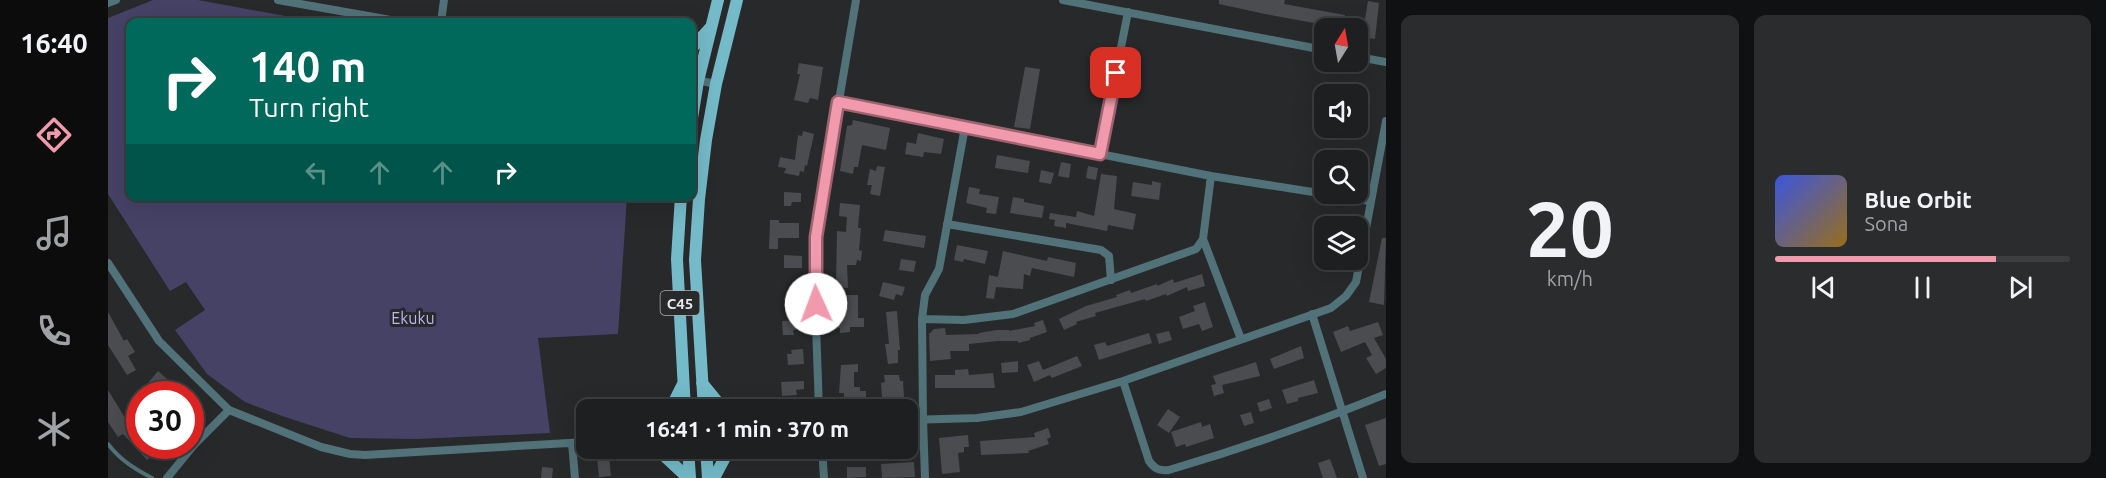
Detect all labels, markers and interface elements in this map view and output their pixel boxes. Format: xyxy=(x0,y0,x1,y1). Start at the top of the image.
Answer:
north arrow xyxy=(1314,18,1368,72)
map controls xyxy=(1314,18,1368,270)
text: 16:40 xyxy=(20,28,88,58)
icon: right xyxy=(150,42,228,120)
text: 140 m xyxy=(249,43,366,90)
pin xyxy=(1090,47,1141,98)
icon: arrive xyxy=(1099,56,1132,89)
button: sound xyxy=(1314,84,1368,138)
text: Turn right xyxy=(249,92,369,122)
icon: directions xyxy=(33,114,75,156)
button: search xyxy=(1314,150,1368,204)
icon: left xyxy=(300,156,333,189)
icon: ahead xyxy=(363,156,396,189)
icon: ahead xyxy=(426,156,459,189)
icon: right xyxy=(489,156,522,189)
text: 20 xyxy=(1526,184,1614,272)
text: Blue Orbit xyxy=(1865,187,1972,212)
icon: music xyxy=(33,212,75,254)
text: Sona xyxy=(1865,212,1908,235)
button: layers xyxy=(1314,216,1368,270)
text: km/h xyxy=(1547,267,1593,290)
icon: previous xyxy=(1807,271,1840,304)
icon: pause xyxy=(1906,271,1939,304)
icon: next xyxy=(2004,271,2037,304)
position arrow xyxy=(784,272,848,336)
road number: C45 xyxy=(660,291,700,315)
park label: Ekuku xyxy=(391,309,435,327)
icon: phone xyxy=(33,310,75,352)
speed limit sign: 30 xyxy=(126,381,204,459)
icon: climate xyxy=(33,408,75,450)
text: 16:41 · 1 min · 370 m xyxy=(645,416,849,441)

